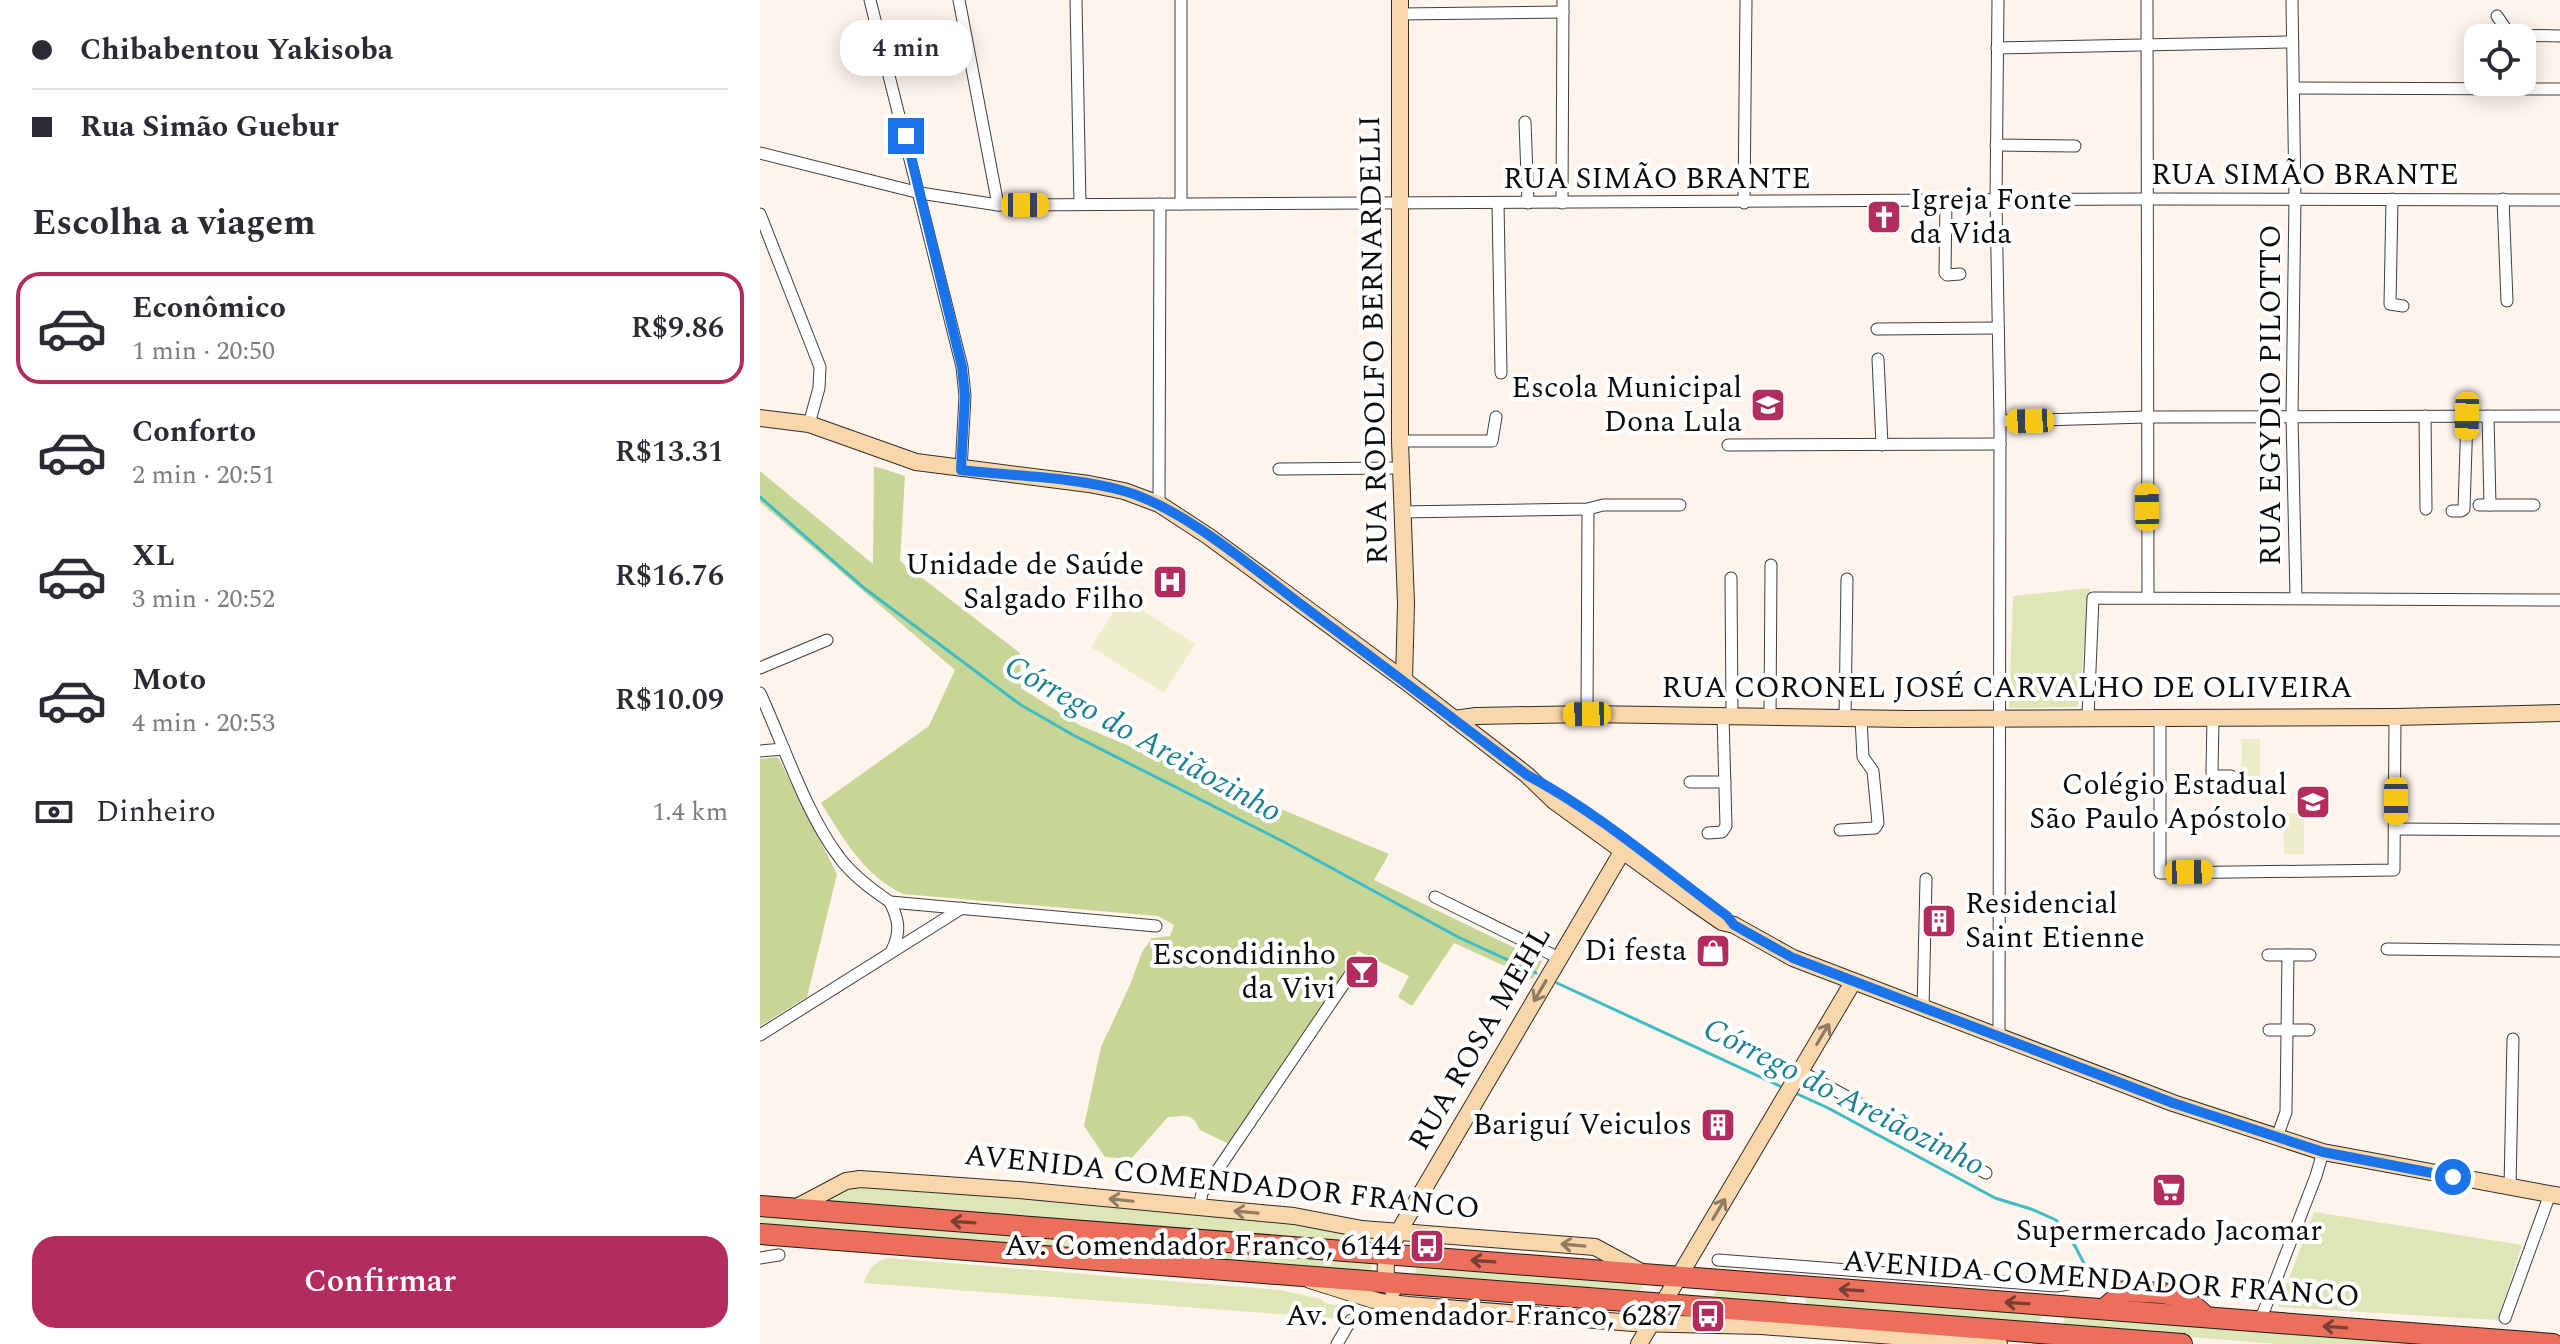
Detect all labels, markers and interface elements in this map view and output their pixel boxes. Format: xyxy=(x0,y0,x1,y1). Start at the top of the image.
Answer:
callout: 4 min xyxy=(840,20,972,76)
map controls xyxy=(2464,24,2536,96)
button: locate xyxy=(2464,24,2536,96)
text: Chibabentou Yakisoba xyxy=(80,27,393,73)
text: 4 min xyxy=(872,28,940,68)
text: Rua Simão Guebur xyxy=(80,104,339,150)
street label: RUA RODOLFO BERNARDELLI xyxy=(1347,115,1401,565)
route end xyxy=(888,118,924,154)
street label: RUA SIMÃO BRANTE xyxy=(2151,152,2459,198)
street label: RUA SIMÃO BRANTE xyxy=(1503,156,1811,202)
place label: Igreja Fonte da Vida xyxy=(1910,177,2072,257)
car xyxy=(1001,193,1049,217)
text: Escolha a viagem xyxy=(32,196,316,251)
church icon: Igreja Fonte da Vida xyxy=(1865,198,1903,236)
street label: RUA EGYDIO PILOTTO xyxy=(2248,224,2294,566)
text: Econômico xyxy=(132,285,286,331)
icon: car xyxy=(36,292,108,364)
text: R$9.86 xyxy=(631,305,724,351)
text: 1 min · 20:50 xyxy=(132,331,275,371)
place label: Escola Municipal Dona Lula xyxy=(1511,365,1742,445)
school or university icon: Escola Municipal Dona Lula xyxy=(1749,386,1787,424)
car xyxy=(2455,392,2479,440)
car xyxy=(2006,408,2054,434)
text: Conforto xyxy=(132,409,256,455)
icon: car xyxy=(36,416,108,488)
text: R$13.31 xyxy=(615,429,724,475)
text: 2 min · 20:51 xyxy=(132,455,275,495)
car xyxy=(2135,483,2159,531)
text: XL xyxy=(132,533,175,579)
icon: car xyxy=(36,540,108,612)
place label: Unidade de Saúde Salgado Filho xyxy=(905,542,1144,622)
text: R$16.76 xyxy=(615,553,724,599)
hospital icon: Unidade de Saúde Salgado Filho xyxy=(1151,563,1189,601)
text: 3 min · 20:52 xyxy=(132,579,275,619)
water label: Córrego do Areiãozinho xyxy=(995,642,1291,836)
text: Moto xyxy=(132,657,206,703)
icon: car xyxy=(36,664,108,736)
street label: RUA CORONEL JOSÉ CARVALHO DE OLIVEIRA xyxy=(1661,665,2353,711)
text: R$10.09 xyxy=(615,677,724,723)
car xyxy=(1563,702,1611,726)
text: 4 min · 20:53 xyxy=(132,703,275,743)
place label: Colégio Estadual São Paulo Apóstolo xyxy=(2029,762,2287,842)
car xyxy=(2384,777,2408,825)
school or university icon: Colégio Estadual São Paulo Apóstolo xyxy=(2294,783,2332,821)
text: Dinheiro xyxy=(96,789,216,835)
icon: cash xyxy=(32,790,76,834)
text: 1.4 km xyxy=(652,792,728,832)
car xyxy=(2165,860,2213,884)
place label: Residencial Saint Etienne xyxy=(1965,881,2145,961)
building icon: Residencial Saint Etienne xyxy=(1920,902,1958,940)
street label: RUA ROSA MEHL xyxy=(1397,917,1563,1159)
place label: Di festa xyxy=(1584,928,1687,974)
place label: Escondidinho da Vivi xyxy=(1152,932,1336,1012)
shop icon: Di festa xyxy=(1694,932,1732,970)
bar icon: Escondidinho da Vivi xyxy=(1343,953,1381,991)
one-way arrow xyxy=(1532,979,1548,1002)
water label: Córrego do Areiãozinho xyxy=(1694,1005,1994,1189)
one-way arrow xyxy=(1815,1022,1831,1045)
place label: Bariguí Veiculos xyxy=(1472,1102,1692,1148)
building icon: Bariguí Veiculos xyxy=(1699,1106,1737,1144)
street label: AVENIDA COMENDADOR FRANCO xyxy=(962,1132,1482,1232)
route start xyxy=(2435,1159,2471,1195)
supermarket icon: Supermercado Jacomar xyxy=(2150,1171,2188,1209)
one-way arrow xyxy=(1108,1193,1135,1208)
one-way arrow xyxy=(1711,1198,1727,1221)
one-way arrow xyxy=(1233,1204,1260,1219)
place label: Supermercado Jacomar xyxy=(2016,1208,2322,1254)
one-way arrow xyxy=(950,1214,977,1229)
place label: Av. Comendador Franco, 6144 xyxy=(1004,1223,1401,1269)
bus stop icon: Av. Comendador Franco, 6144 xyxy=(1408,1227,1446,1265)
button: Confirmar xyxy=(32,1236,728,1328)
one-way arrow xyxy=(1560,1238,1587,1253)
street label: AVENIDA COMENDADOR FRANCO xyxy=(1841,1238,2361,1320)
one-way arrow xyxy=(1470,1253,1497,1268)
one-way arrow xyxy=(1838,1282,1865,1297)
place label: Av. Comendador Franco, 6287 xyxy=(1285,1293,1682,1339)
one-way arrow xyxy=(2004,1295,2031,1310)
bus stop icon: Av. Comendador Franco, 6287 xyxy=(1689,1297,1727,1335)
one-way arrow xyxy=(2322,1319,2349,1334)

